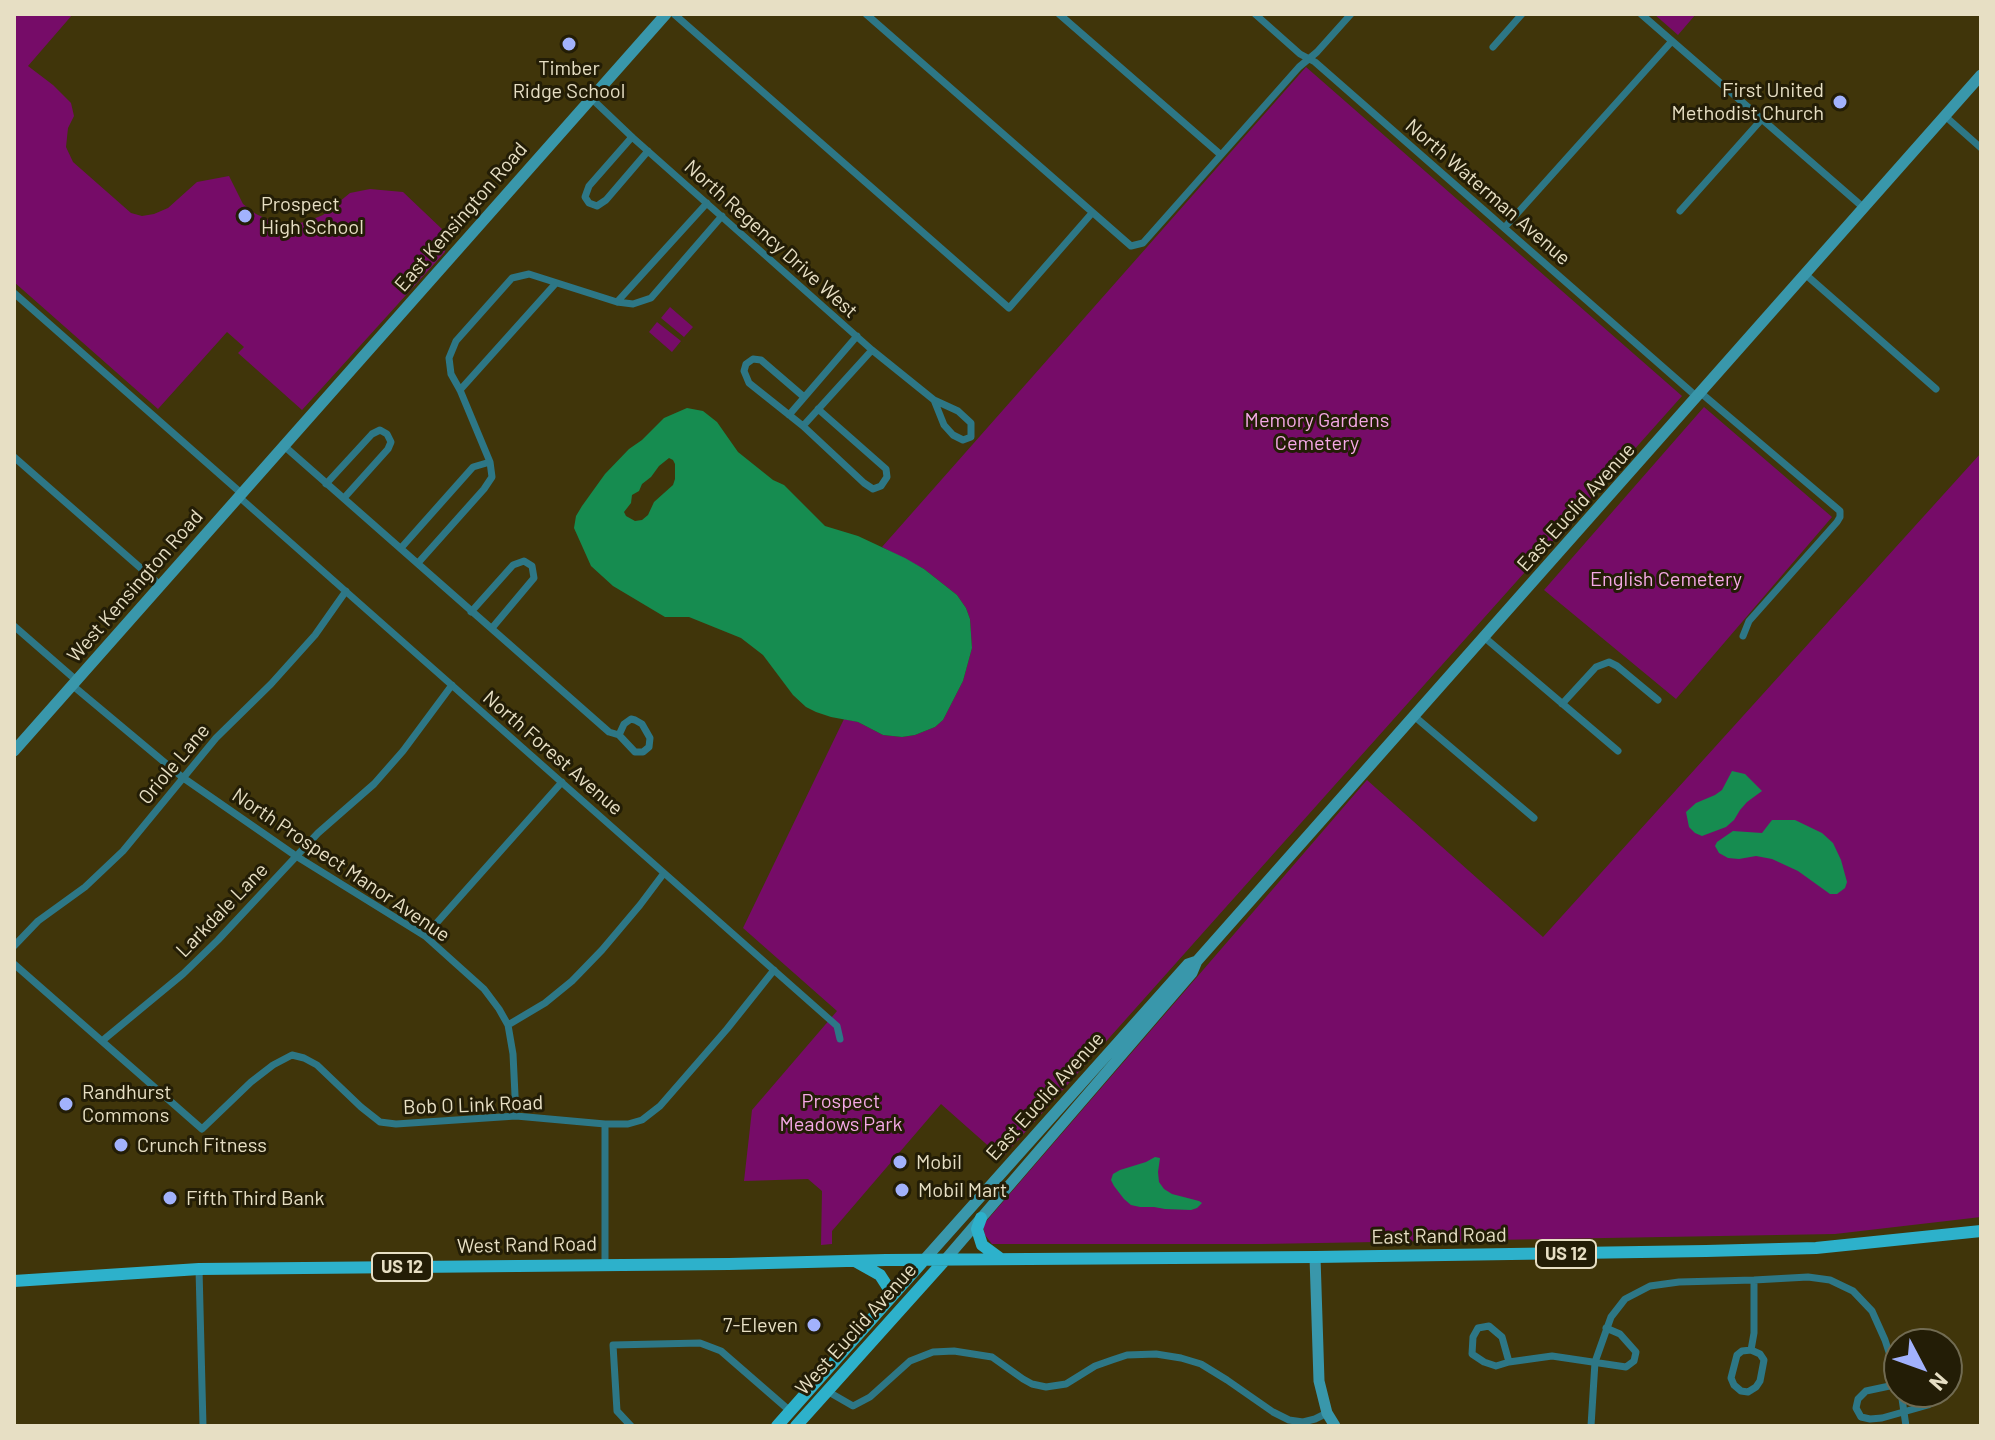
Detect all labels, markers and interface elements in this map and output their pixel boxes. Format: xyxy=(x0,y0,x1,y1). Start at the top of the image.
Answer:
marker: Timber Ridge School xyxy=(560,35,578,53)
place label: Timber Ridge School xyxy=(513,56,625,103)
place label: First United Methodist Church xyxy=(1671,78,1824,125)
marker: First United Methodist Church xyxy=(1831,93,1849,111)
street label: North Waterman Avenue xyxy=(1401,114,1575,270)
street label: East Kensington Road xyxy=(390,138,532,296)
street label: North Regency Drive West xyxy=(679,155,863,323)
place label: Prospect High School xyxy=(261,192,364,239)
marker: Prospect High School xyxy=(236,207,254,225)
park label: Memory Gardens Cemetery xyxy=(1245,408,1389,455)
street label: East Euclid Avenue xyxy=(1512,438,1640,576)
street label: West Kensington Road xyxy=(62,505,208,667)
park label: English Cemetery xyxy=(1590,567,1742,591)
street label: North Forest Avenue xyxy=(478,686,628,820)
street label: Oriole Lane xyxy=(133,719,215,809)
street label: North Prospect Manor Avenue xyxy=(227,783,455,947)
street label: Larkdale Lane xyxy=(171,858,273,962)
street label: East Euclid Avenue xyxy=(981,1027,1109,1165)
place label: Randhurst Commons xyxy=(82,1080,172,1127)
park label: Prospect Meadows Park xyxy=(779,1089,903,1136)
street label: Bob O Link Road xyxy=(402,1091,544,1119)
marker: Randhurst Commons xyxy=(57,1095,75,1113)
place label: Crunch Fitness xyxy=(137,1133,267,1157)
marker: Crunch Fitness xyxy=(112,1136,130,1154)
place label: Mobil xyxy=(916,1150,962,1174)
marker: Mobil xyxy=(891,1153,909,1171)
place label: Mobil Mart xyxy=(918,1178,1007,1202)
marker: Mobil Mart xyxy=(893,1181,911,1199)
place label: Fifth Third Bank xyxy=(186,1186,324,1210)
marker: Fifth Third Bank xyxy=(161,1189,179,1207)
street label: East Rand Road xyxy=(1371,1223,1507,1249)
street label: West Rand Road xyxy=(457,1232,597,1258)
road number: US 12 xyxy=(1536,1240,1596,1268)
road number: US 12 xyxy=(372,1253,432,1281)
street label: West Euclid Avenue xyxy=(790,1258,922,1400)
place label: 7-Eleven xyxy=(723,1313,798,1337)
marker: 7-Eleven xyxy=(805,1316,823,1334)
north arrow xyxy=(1883,1328,1963,1408)
text: N xyxy=(1925,1368,1954,1396)

